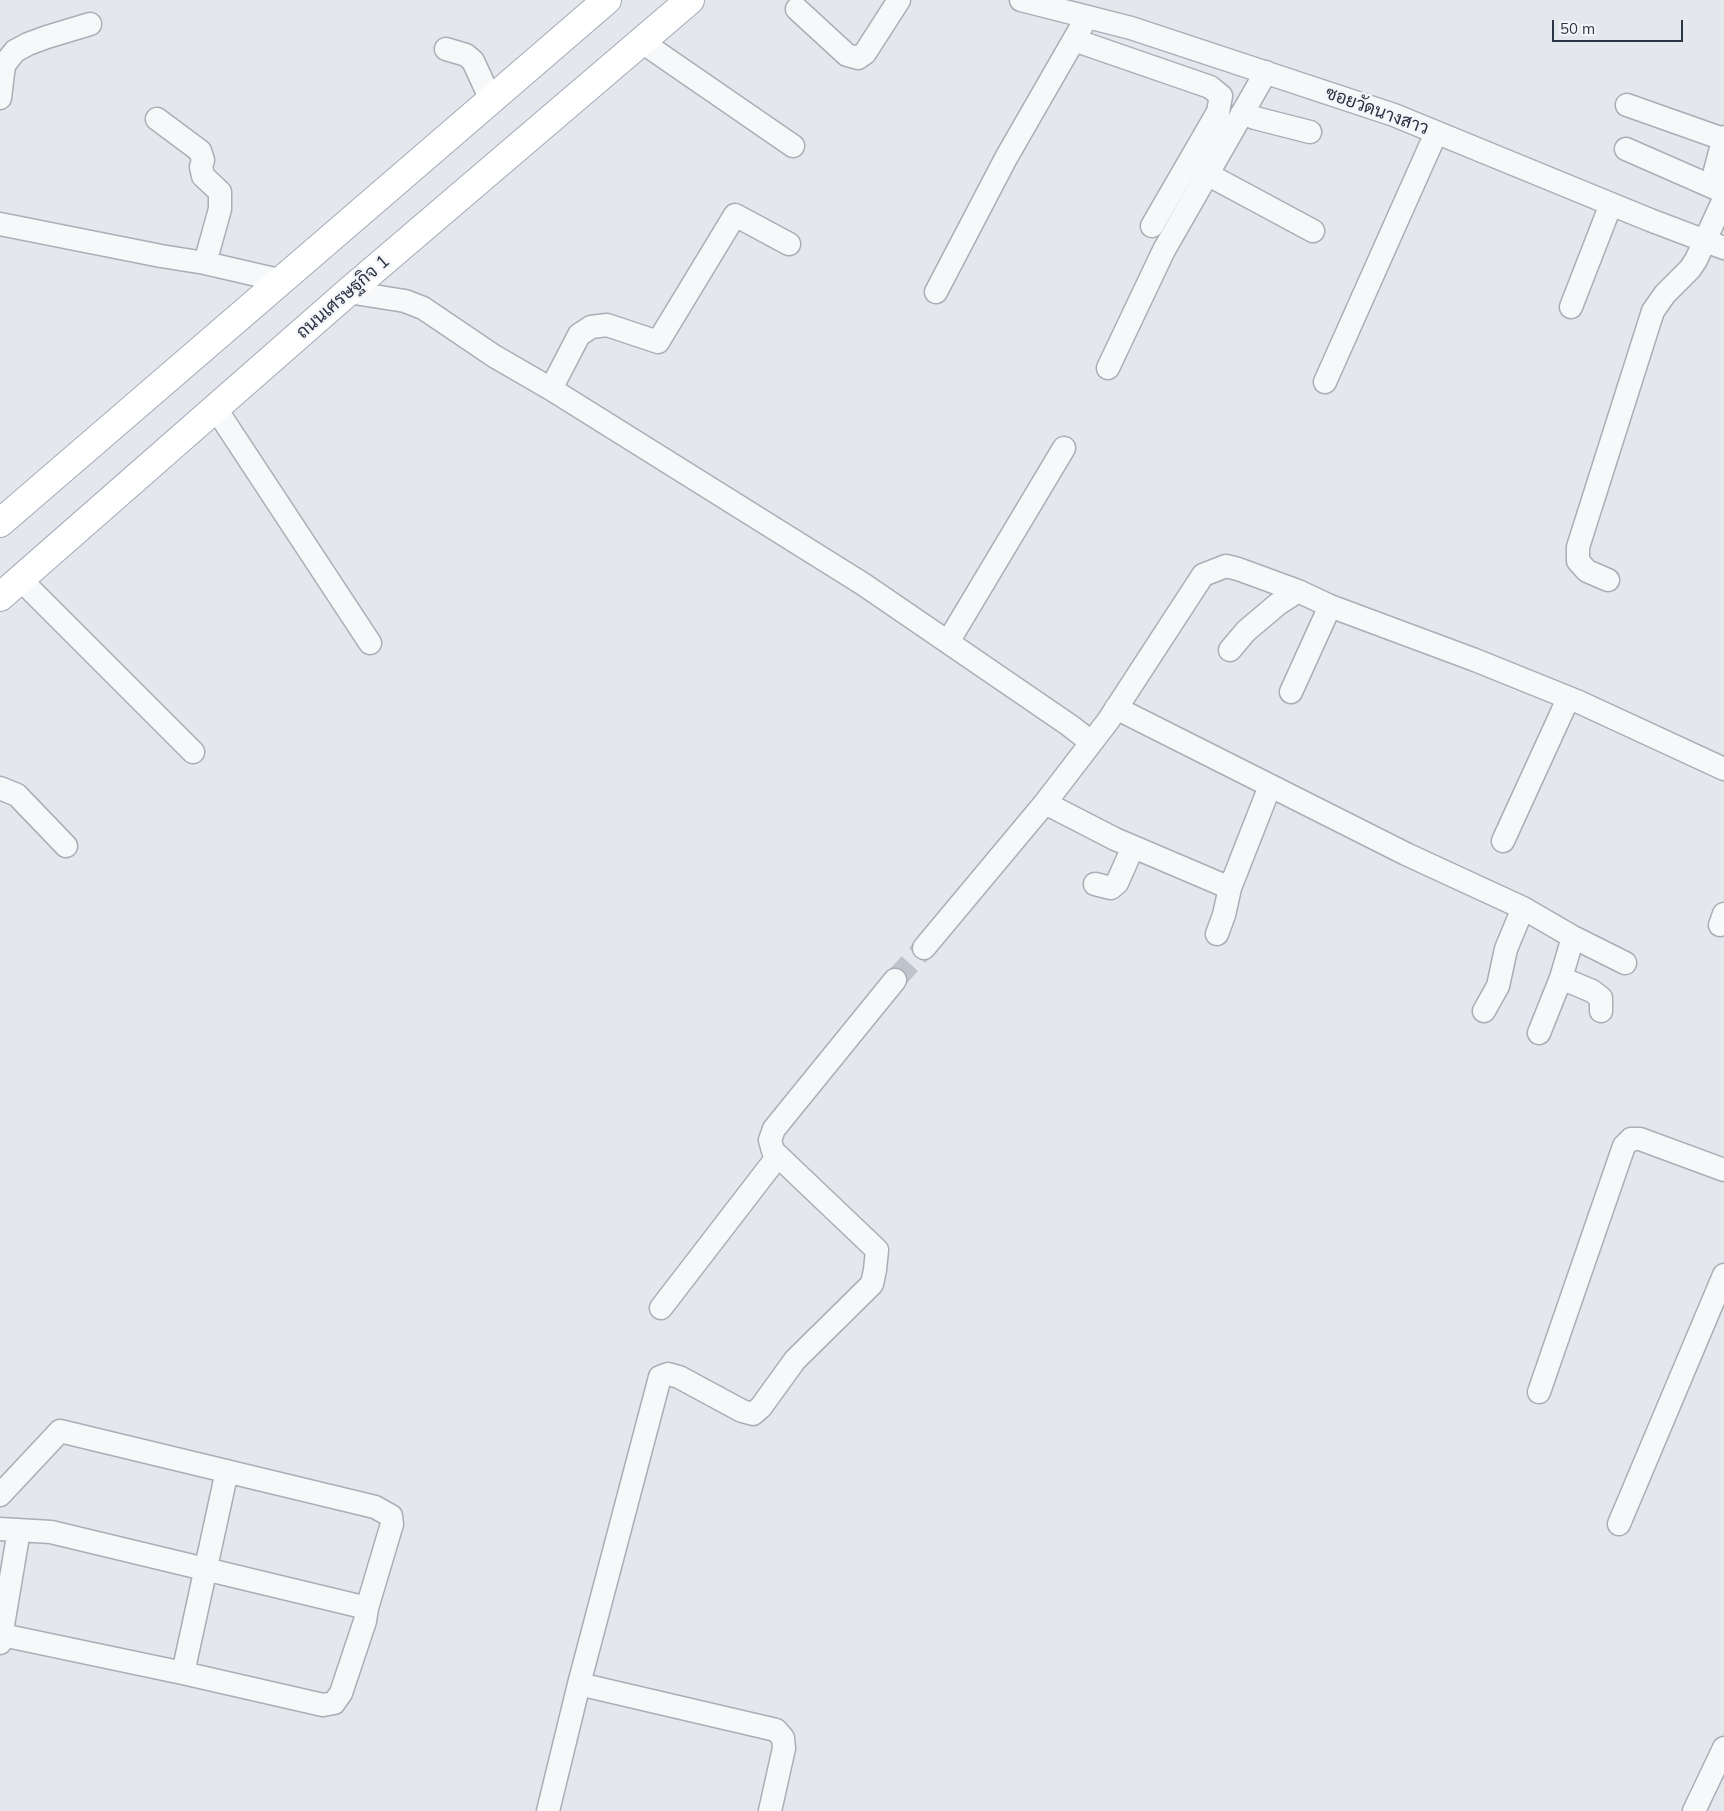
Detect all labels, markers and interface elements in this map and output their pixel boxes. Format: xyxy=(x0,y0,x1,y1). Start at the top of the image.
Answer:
scale bar xyxy=(1554,10,1685,42)
text: 50 m xyxy=(1560,19,1595,38)
street label: ซอยวัดนางสาว xyxy=(1322,82,1432,140)
street label: ถนนเศรษฐกิจ 1 xyxy=(292,251,394,343)

